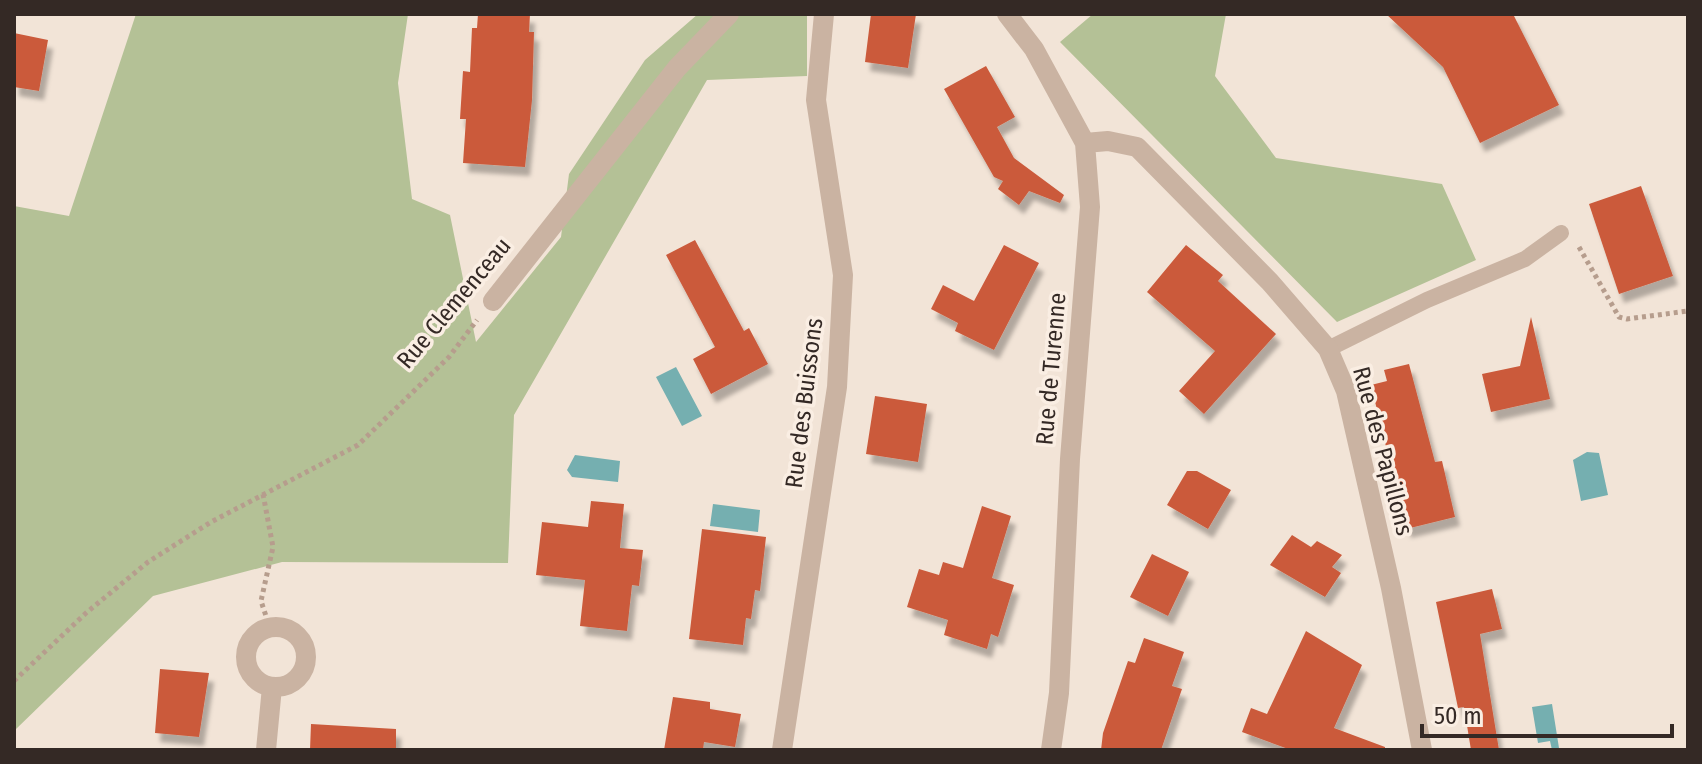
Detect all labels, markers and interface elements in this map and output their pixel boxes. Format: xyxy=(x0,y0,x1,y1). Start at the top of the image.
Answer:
street label: Rue Clemenceau xyxy=(391,232,517,374)
street label: Rue de Turenne xyxy=(1030,292,1072,446)
street label: Rue des Buissons xyxy=(780,316,828,490)
street label: Rue des Papillons xyxy=(1347,363,1419,539)
scale bar xyxy=(1422,688,1672,738)
text: 50 m xyxy=(1434,702,1482,730)

